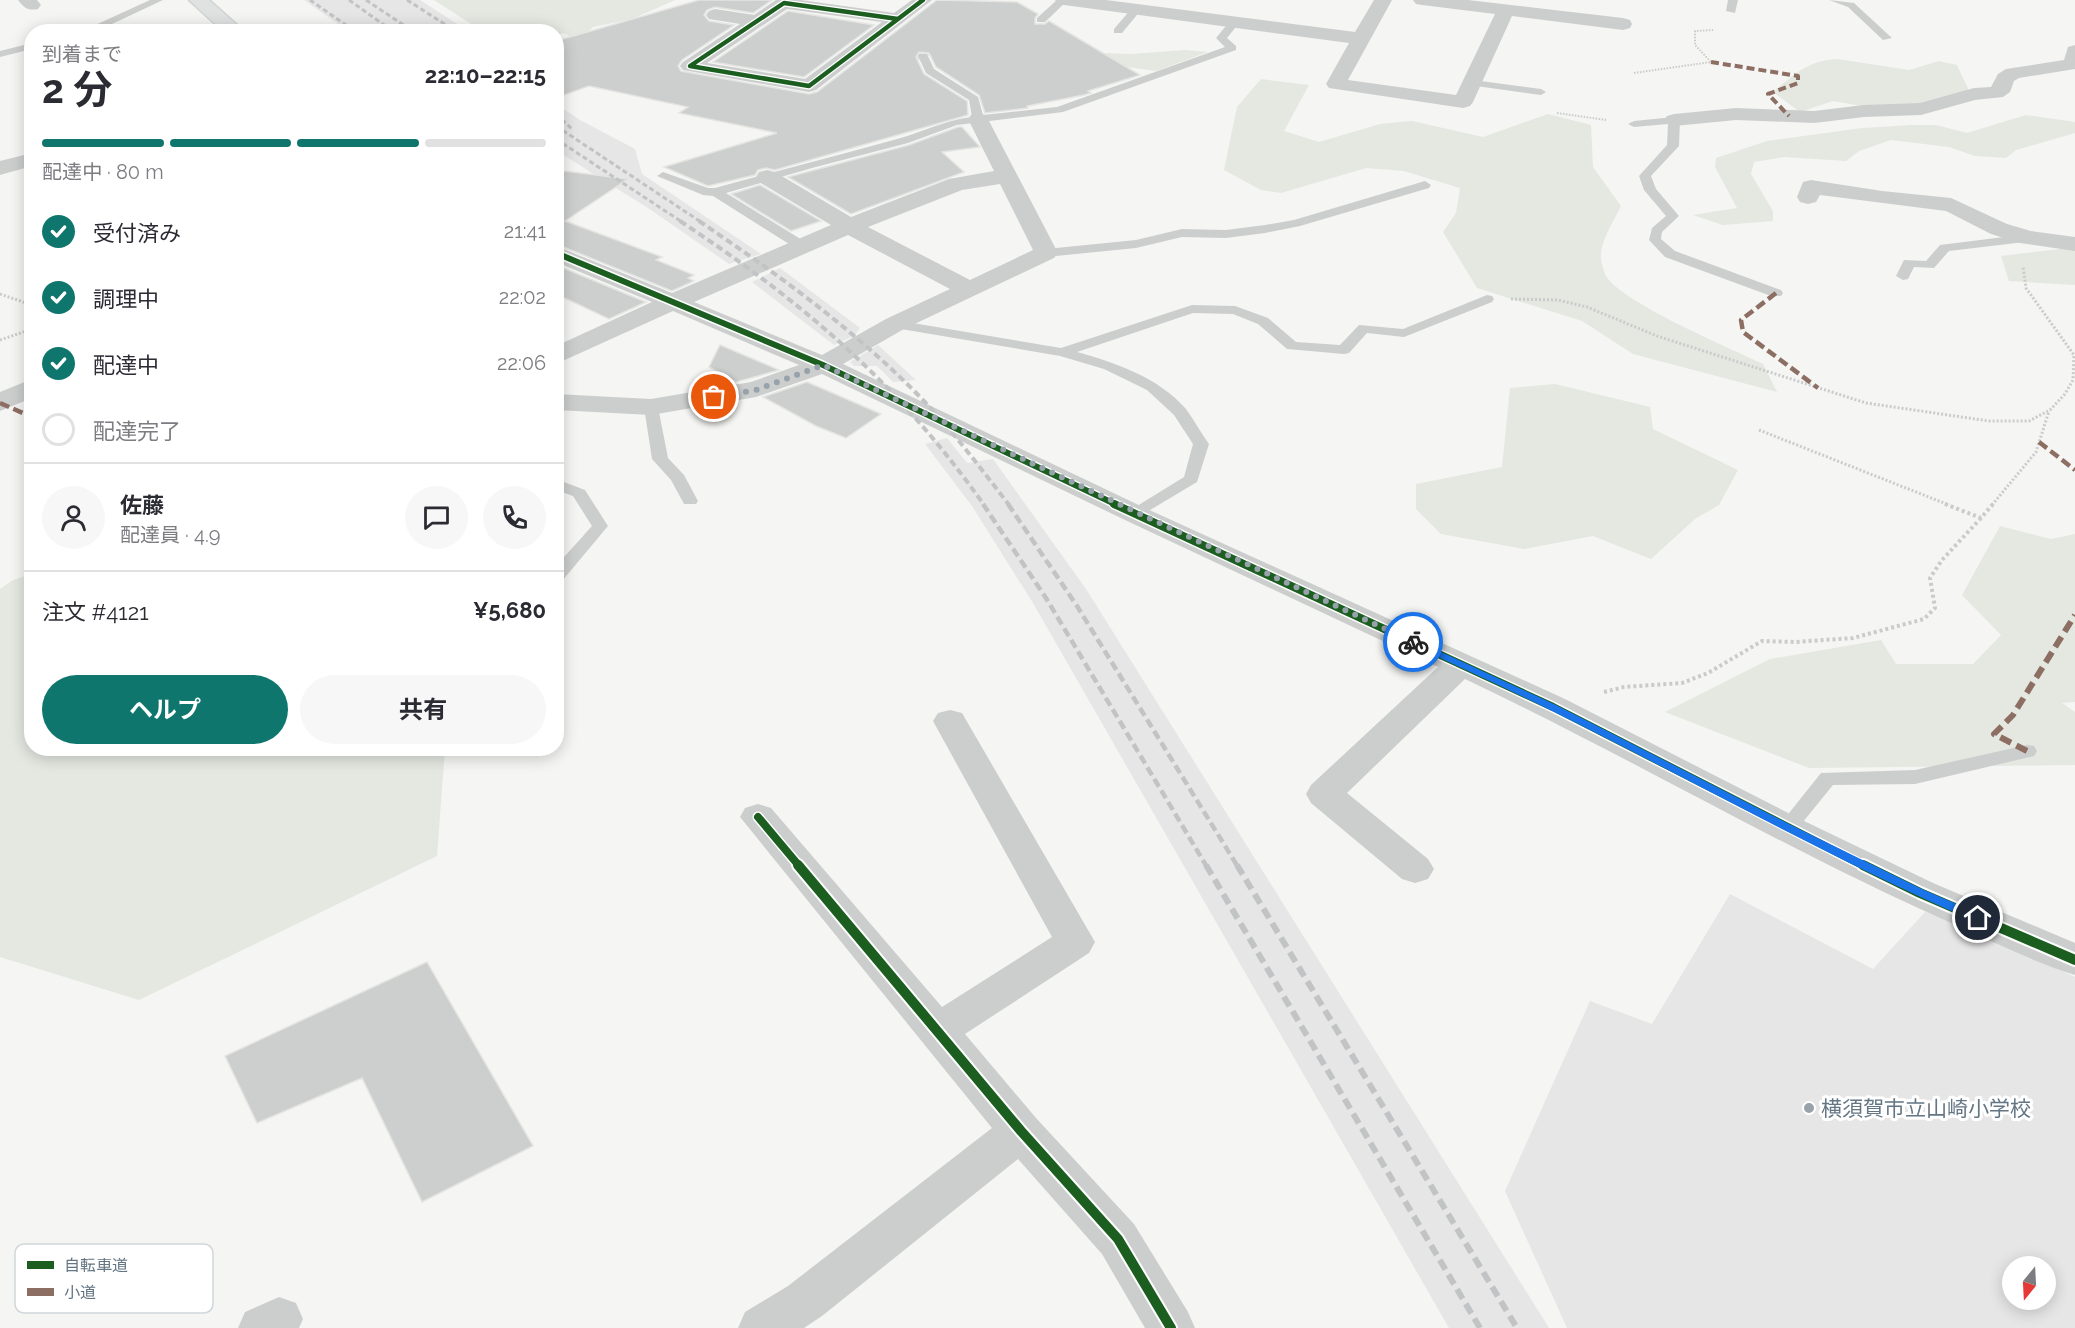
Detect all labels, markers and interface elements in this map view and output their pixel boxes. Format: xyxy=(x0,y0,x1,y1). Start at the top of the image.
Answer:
text: 到着まで xyxy=(42,42,122,66)
text: 22:10–22:15 xyxy=(425,62,546,88)
text: 2 分 xyxy=(42,66,112,112)
text: 配達中 · 80 m xyxy=(42,160,164,184)
icon: check xyxy=(42,215,75,248)
text: 21:41 xyxy=(504,219,546,243)
text: 受付済み xyxy=(93,220,181,246)
icon: check xyxy=(42,281,75,314)
text: 22:02 xyxy=(499,285,546,309)
text: 調理中 xyxy=(93,286,159,312)
icon: check xyxy=(42,347,75,380)
text: 22:06 xyxy=(497,351,546,375)
text: 配達中 xyxy=(93,352,159,378)
pin xyxy=(688,371,739,422)
icon: bag xyxy=(697,380,730,413)
text: 配達完了 xyxy=(93,418,181,444)
button: person xyxy=(42,486,105,549)
button: chat xyxy=(405,486,468,549)
button: phone xyxy=(483,486,546,549)
text: 佐藤 xyxy=(120,492,164,518)
text: 配達員 · 4.9 xyxy=(120,523,220,547)
text: ¥5,680 xyxy=(473,597,546,623)
text: 注文 #4121 xyxy=(42,599,149,625)
courier xyxy=(1383,612,1443,672)
icon: bike xyxy=(1397,626,1430,659)
button: ヘルプ xyxy=(42,675,288,744)
button: 共有 xyxy=(300,675,546,744)
pin xyxy=(1952,892,2003,943)
icon: home xyxy=(1961,901,1994,934)
place label: 横須賀市立山崎小学校 xyxy=(1821,1096,2031,1121)
marker: 横須賀市立山崎小学校 xyxy=(1802,1101,1816,1115)
legend xyxy=(15,1244,213,1313)
text: 自転車道 xyxy=(64,1256,128,1275)
north arrow xyxy=(2002,1256,2056,1310)
map controls xyxy=(2002,1256,2056,1310)
text: 小道 xyxy=(64,1283,96,1302)

